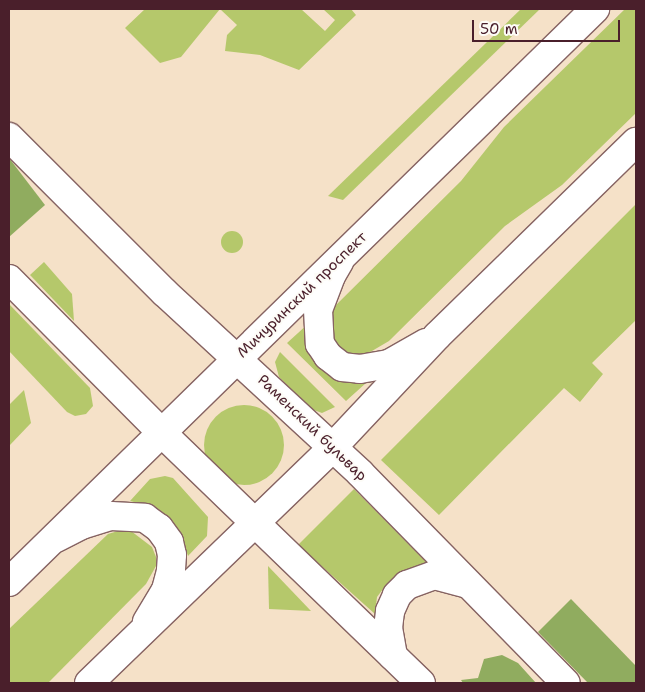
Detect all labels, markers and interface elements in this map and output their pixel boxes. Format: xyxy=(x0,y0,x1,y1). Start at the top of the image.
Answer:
scale bar xyxy=(475,10,622,42)
text: 50 m xyxy=(480,19,518,39)
street label: Мичуринский проспект xyxy=(233,228,371,362)
street label: Раменский бульвар xyxy=(254,371,370,485)

